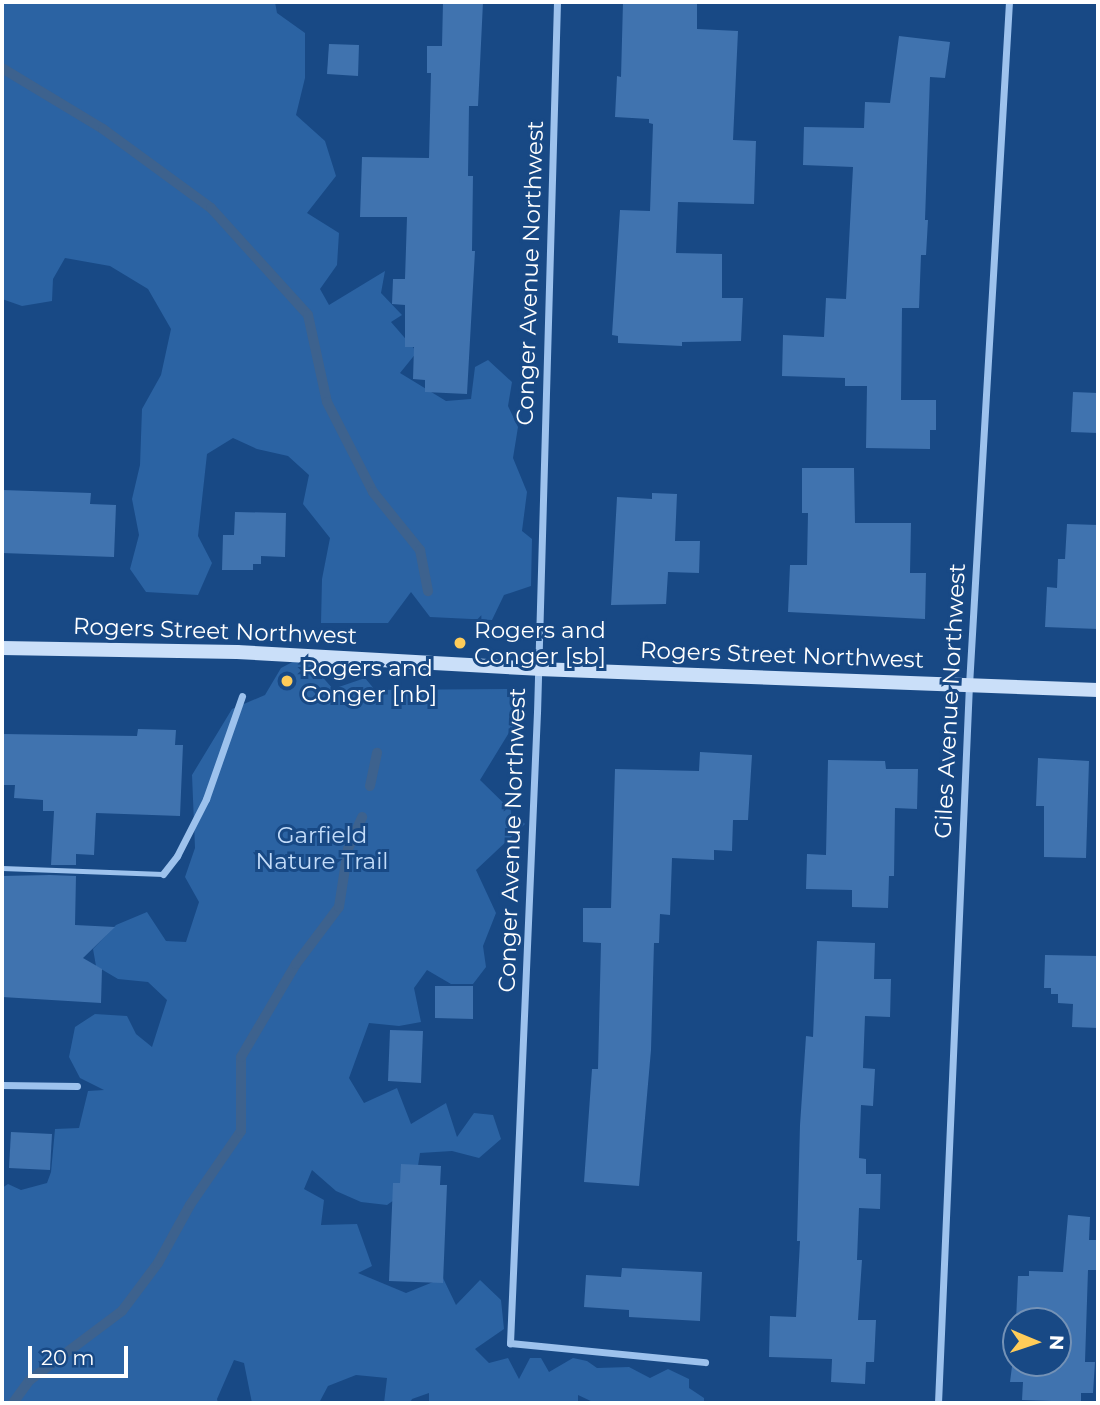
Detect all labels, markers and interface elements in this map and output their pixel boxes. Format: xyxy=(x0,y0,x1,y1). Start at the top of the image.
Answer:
street label: Conger Avenue Northwest xyxy=(511,120,549,426)
street label: Giles Avenue Northwest xyxy=(929,563,971,839)
street label: Rogers Street Northwest xyxy=(72,612,358,650)
place label: Rogers and Conger [sb] xyxy=(474,616,606,670)
marker: Rogers and Conger [sb] xyxy=(452,635,468,651)
street label: Rogers Street Northwest xyxy=(639,636,925,674)
place label: Rogers and Conger [nb] xyxy=(301,654,437,708)
marker: Rogers and Conger [nb] xyxy=(279,673,295,689)
street label: Conger Avenue Northwest xyxy=(493,687,531,993)
park label: Garfield Nature Trail xyxy=(255,821,389,875)
north arrow xyxy=(1002,1307,1072,1377)
scale bar xyxy=(32,1332,131,1376)
text: N xyxy=(1045,1335,1068,1351)
text: 20 m xyxy=(41,1345,95,1370)

